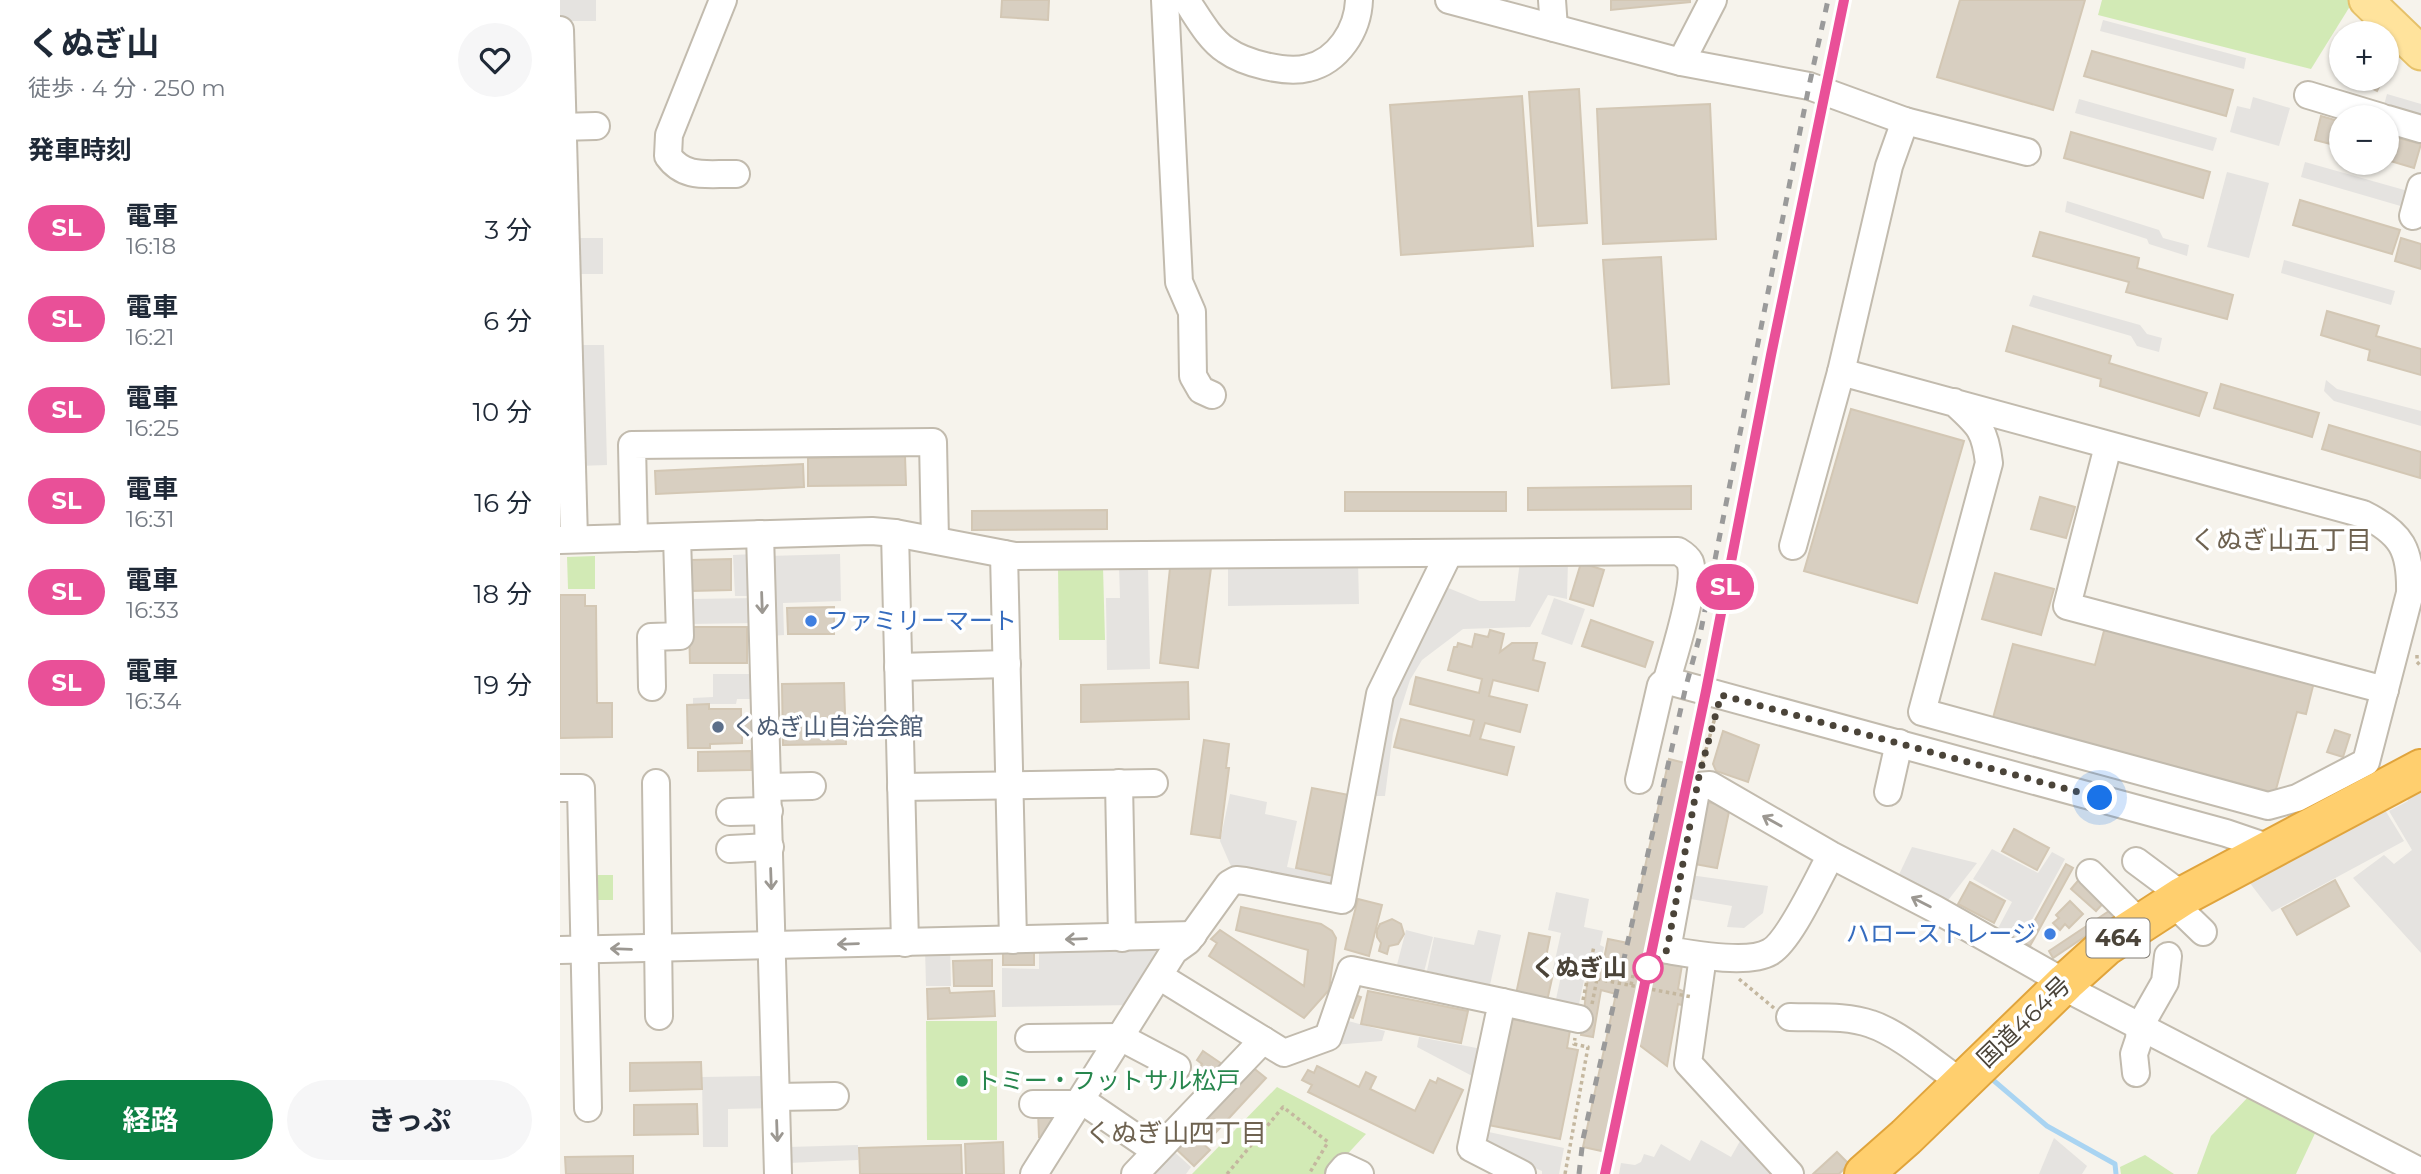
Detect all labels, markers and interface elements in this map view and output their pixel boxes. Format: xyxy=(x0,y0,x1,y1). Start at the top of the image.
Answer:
map controls xyxy=(2329,21,2399,175)
button: + xyxy=(2329,21,2399,91)
text: くぬぎ山 xyxy=(28,23,159,63)
button: heart xyxy=(458,23,532,97)
text: 徒歩 · 4 分 · 250 m xyxy=(28,74,226,102)
button: − xyxy=(2329,105,2399,175)
text: 発車時刻 xyxy=(28,134,132,166)
text: 電車 xyxy=(126,200,178,232)
text: SL xyxy=(52,213,81,242)
text: 3 分 xyxy=(485,214,532,246)
text: 16:18 xyxy=(126,232,176,260)
text: 電車 xyxy=(126,291,178,323)
text: SL xyxy=(52,304,81,333)
text: 6 分 xyxy=(483,305,532,337)
text: 16:21 xyxy=(126,323,175,351)
text: 電車 xyxy=(126,382,178,414)
text: SL xyxy=(52,395,81,424)
text: 10 分 xyxy=(473,396,532,428)
text: 16:25 xyxy=(126,414,179,442)
text: 電車 xyxy=(126,473,178,505)
text: SL xyxy=(52,486,81,515)
text: 16 分 xyxy=(474,487,532,519)
text: 16:31 xyxy=(126,505,174,533)
district label: くぬぎ山五丁目 xyxy=(2190,524,2372,556)
text: 電車 xyxy=(126,564,178,596)
line badge: SL xyxy=(1694,564,1756,610)
text: SL xyxy=(1710,572,1740,601)
text: SL xyxy=(52,577,81,606)
text: 18 分 xyxy=(473,578,532,610)
one-way arrow xyxy=(756,591,769,614)
text: 16:33 xyxy=(126,596,179,624)
place label: ファミリーマート xyxy=(825,606,1017,635)
marker: ファミリーマート xyxy=(803,613,819,629)
text: 電車 xyxy=(126,655,178,687)
text: SL xyxy=(52,668,81,697)
text: 19 分 xyxy=(474,669,532,701)
text: 16:34 xyxy=(126,687,181,715)
place label: くぬぎ山自治会館 xyxy=(732,712,924,741)
marker: くぬぎ山自治会館 xyxy=(710,719,726,735)
your location xyxy=(2082,780,2117,815)
one-way arrow xyxy=(1763,814,1783,828)
one-way arrow xyxy=(764,867,778,890)
one-way arrow xyxy=(1911,894,1932,908)
road number: 464 xyxy=(2086,918,2150,958)
place label: ハローストレージ xyxy=(1846,919,2036,948)
marker: ハローストレージ xyxy=(2042,926,2058,942)
one-way arrow xyxy=(1064,932,1087,945)
one-way arrow xyxy=(837,938,860,951)
one-way arrow xyxy=(610,943,633,956)
place label: くぬぎ山 xyxy=(1531,953,1627,982)
marker: くぬぎ山 xyxy=(1633,953,1663,983)
street label: 国道464号 xyxy=(1971,970,2076,1073)
place label: トミー・フットサル松戸 xyxy=(976,1066,1240,1095)
marker: トミー・フットサル松戸 xyxy=(954,1073,970,1089)
button: 経路 xyxy=(28,1080,273,1160)
button: きっぷ xyxy=(287,1080,532,1160)
district label: くぬぎ山四丁目 xyxy=(1085,1117,1267,1149)
one-way arrow xyxy=(770,1119,784,1142)

